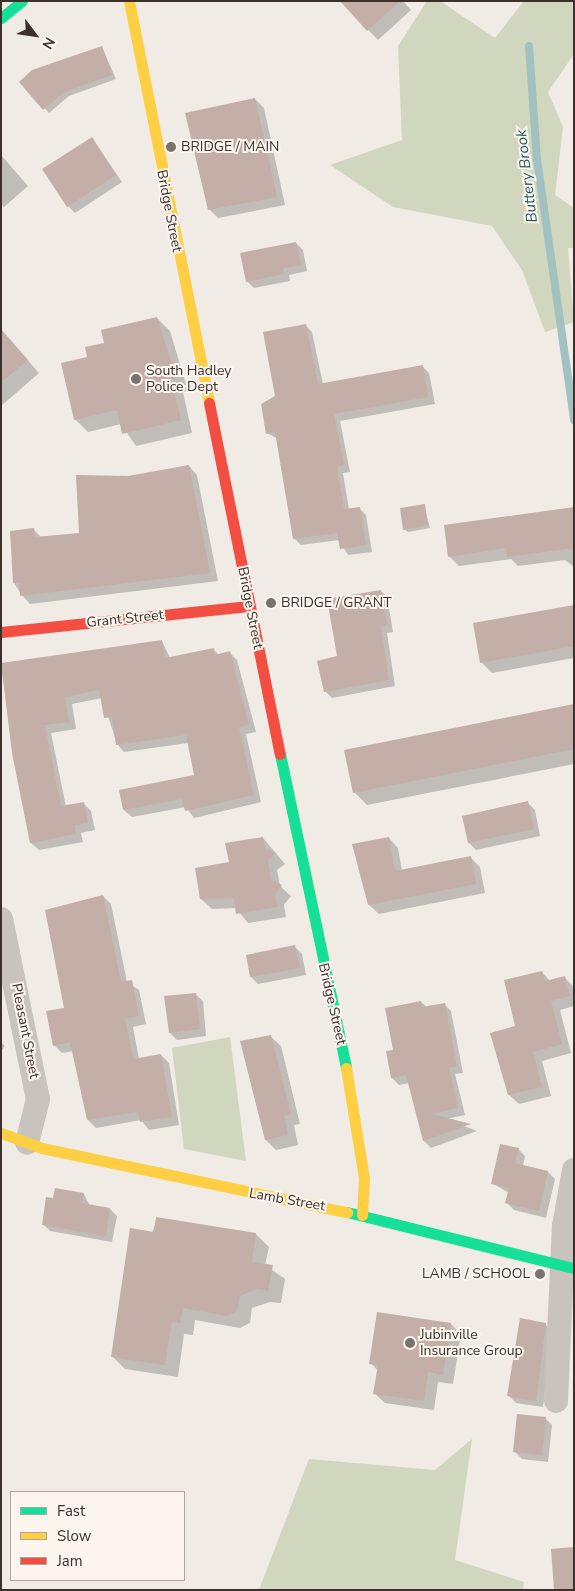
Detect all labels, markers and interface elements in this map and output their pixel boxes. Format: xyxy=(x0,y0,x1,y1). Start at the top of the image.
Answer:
north arrow xyxy=(10,10,60,60)
text: N xyxy=(37,34,59,52)
water label: Buttery Brook xyxy=(512,128,542,224)
place label: BRIDGE / MAIN xyxy=(181,139,279,155)
marker: BRIDGE / MAIN xyxy=(165,141,177,153)
street label: Bridge Street xyxy=(153,168,185,254)
place label: South Hadley Police Dept xyxy=(146,363,232,396)
marker: South Hadley Police Dept xyxy=(130,373,142,385)
street label: Bridge Street xyxy=(234,565,266,651)
place label: BRIDGE / GRANT xyxy=(281,595,392,611)
marker: BRIDGE / GRANT xyxy=(265,597,277,609)
street label: Grant Street xyxy=(86,607,164,631)
street label: Bridge Street xyxy=(314,962,350,1046)
street label: Pleasant Street xyxy=(8,982,42,1080)
street label: Lamb Street xyxy=(248,1185,326,1215)
place label: LAMB / SCHOOL xyxy=(422,1266,530,1282)
marker: LAMB / SCHOOL xyxy=(534,1268,546,1280)
place label: Jubinville Insurance Group xyxy=(420,1327,523,1360)
marker: Jubinville Insurance Group xyxy=(404,1337,416,1349)
legend xyxy=(10,1491,185,1581)
text: Fast xyxy=(57,1501,85,1521)
text: Slow xyxy=(57,1526,91,1546)
text: Jam xyxy=(57,1551,83,1571)

